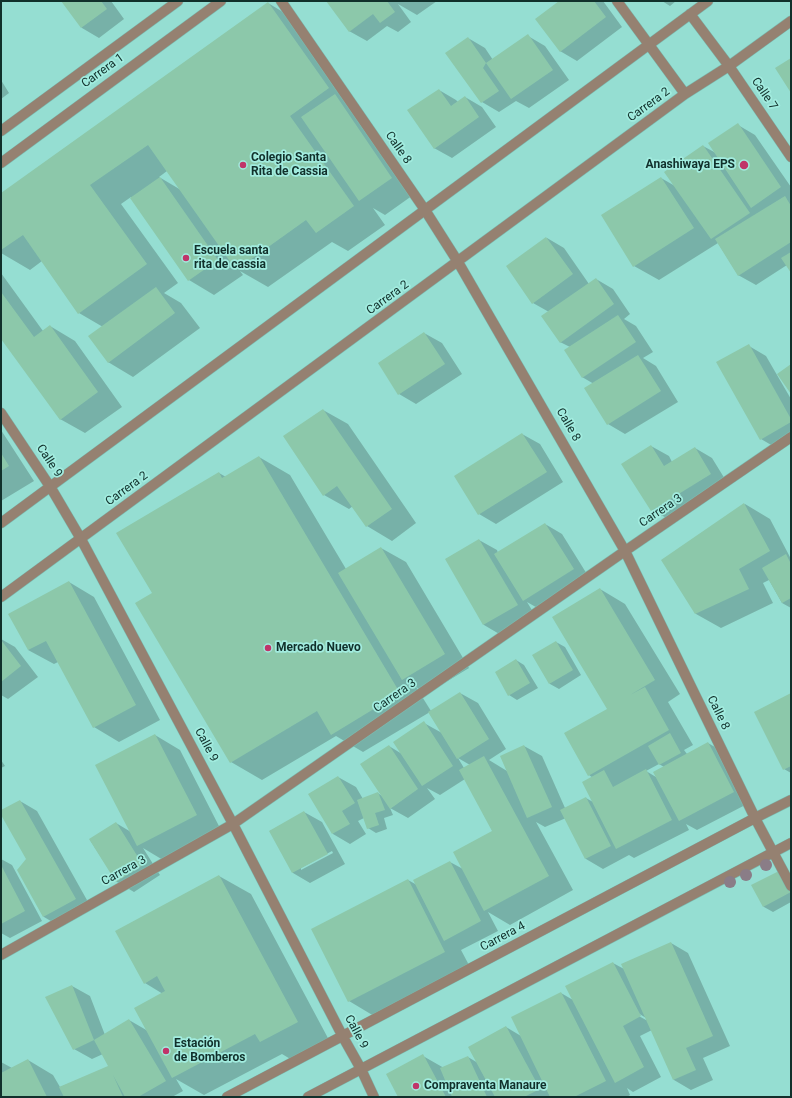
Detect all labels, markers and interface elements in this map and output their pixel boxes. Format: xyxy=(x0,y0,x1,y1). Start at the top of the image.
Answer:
street label: Carrera 1 xyxy=(79,51,127,91)
street label: Calle 7 xyxy=(748,75,780,113)
street label: Carrera 2 xyxy=(625,85,673,125)
street label: Calle 8 xyxy=(382,129,414,167)
place label: Colegio Santa Rita de Cassia xyxy=(251,151,328,179)
place label: Anashiwaya EPS xyxy=(646,158,735,172)
marker: Anashiwaya EPS xyxy=(738,159,750,171)
marker: Colegio Santa Rita de Cassia xyxy=(238,160,248,170)
place label: Escuela santa rita de cassia xyxy=(194,244,269,272)
marker: Escuela santa rita de cassia xyxy=(181,253,191,263)
street label: Carrera 2 xyxy=(364,278,412,318)
street label: Calle 8 xyxy=(553,406,583,444)
street label: Calle 9 xyxy=(33,442,65,480)
street label: Carrera 2 xyxy=(103,469,151,509)
street label: Carrera 3 xyxy=(637,491,685,531)
place label: Mercado Nuevo xyxy=(276,641,361,655)
marker: Mercado Nuevo xyxy=(263,643,273,653)
street label: Carrera 3 xyxy=(371,676,419,716)
street label: Calle 8 xyxy=(704,694,732,732)
street label: Calle 9 xyxy=(191,726,221,764)
street label: Carrera 3 xyxy=(99,853,149,889)
street label: Carrera 4 xyxy=(478,919,528,955)
street label: Calle 9 xyxy=(341,1013,371,1051)
place label: Estación de Bomberos xyxy=(174,1037,245,1065)
marker: Estación de Bomberos xyxy=(161,1046,171,1056)
place label: Compraventa Manaure xyxy=(424,1079,547,1093)
marker: Compraventa Manaure xyxy=(411,1081,421,1091)

